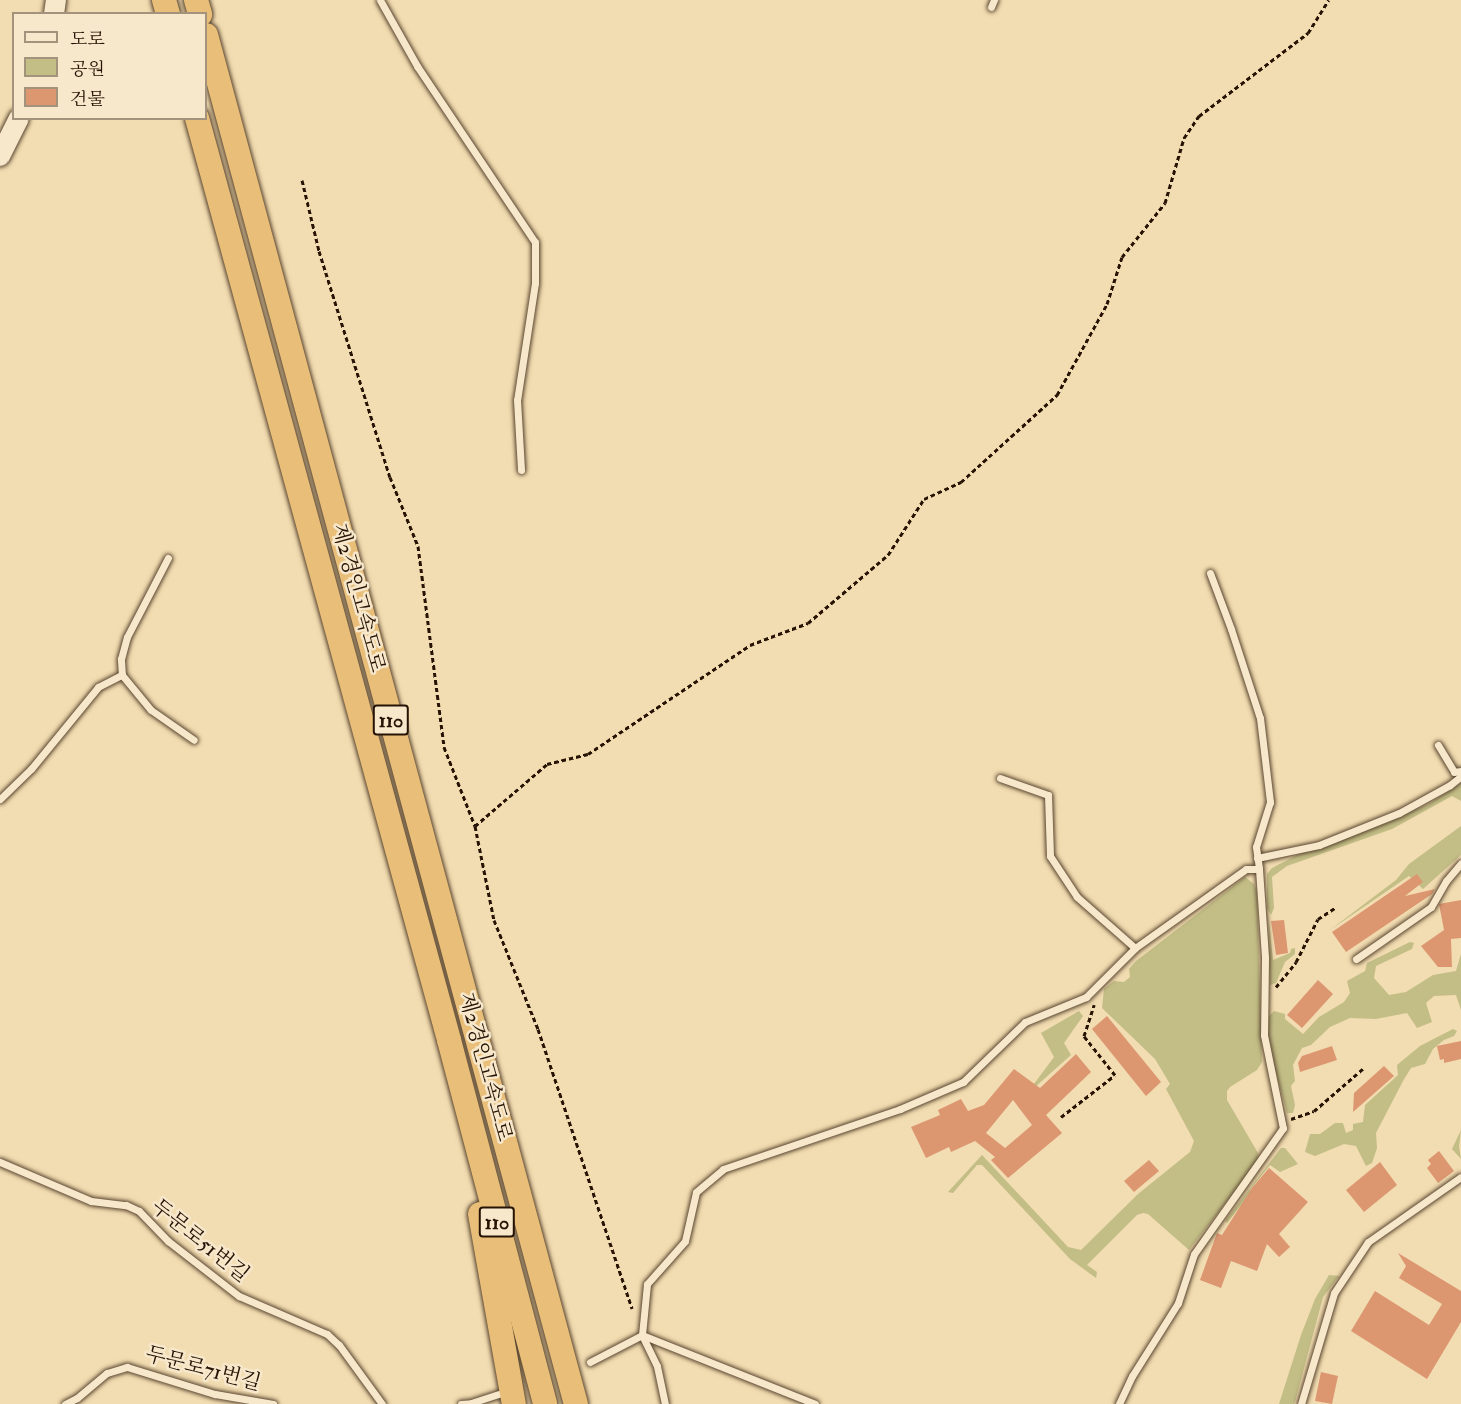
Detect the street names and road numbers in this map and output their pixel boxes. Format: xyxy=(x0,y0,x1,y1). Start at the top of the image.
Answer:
street label: 제2경인고속도로 xyxy=(326,521,390,675)
road number: 110 xyxy=(372,703,410,737)
street label: 제2경인고속도로 xyxy=(453,990,517,1144)
street label: 두문로51번길 xyxy=(146,1194,254,1288)
road number: 110 xyxy=(478,1205,516,1239)
street label: 두문로71번길 xyxy=(142,1341,264,1397)

